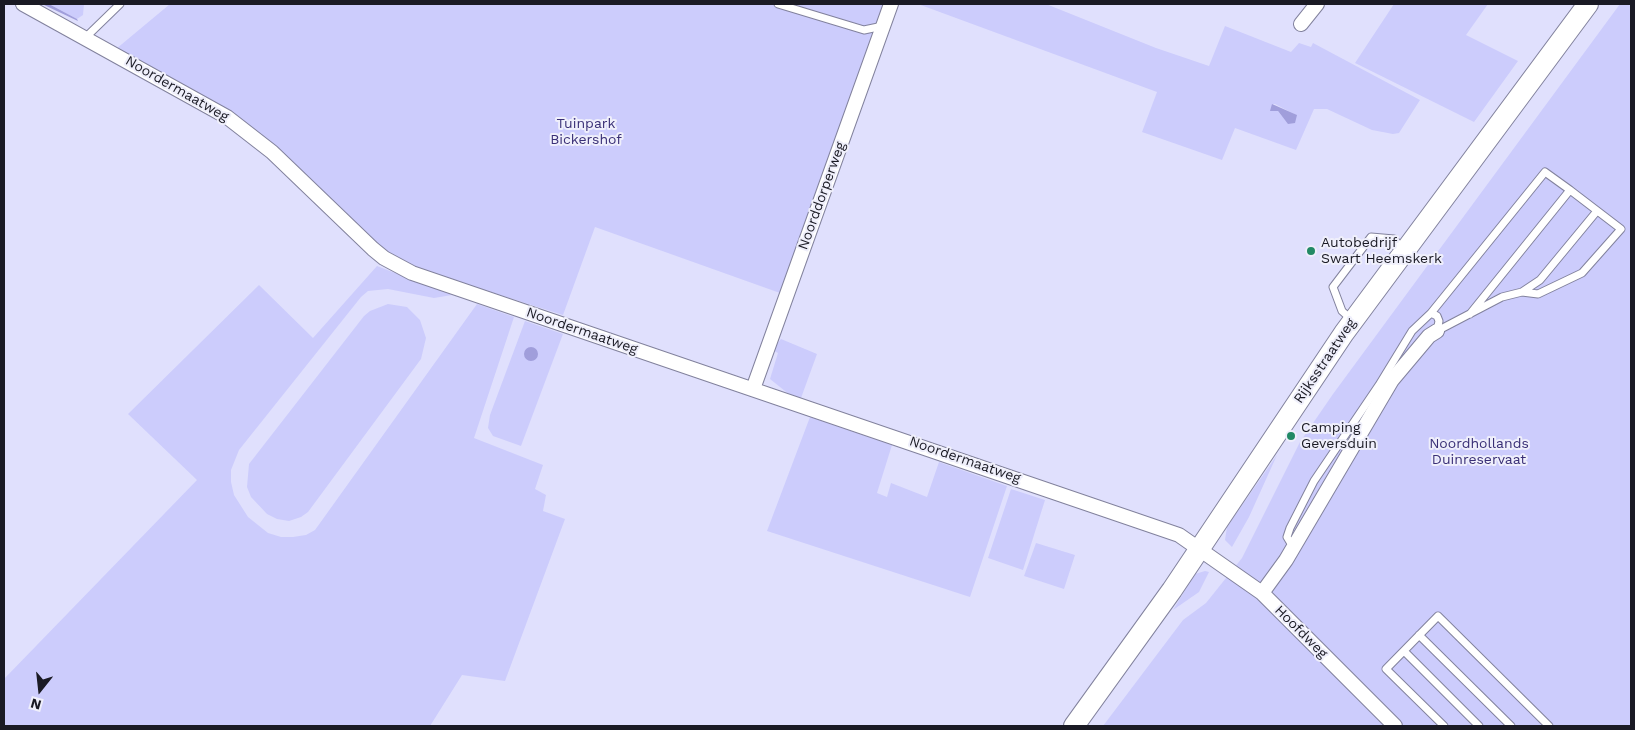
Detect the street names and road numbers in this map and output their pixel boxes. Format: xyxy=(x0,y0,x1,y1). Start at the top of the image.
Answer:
street label: Noordermaatweg xyxy=(122,53,232,125)
street label: Noorddorperweg xyxy=(795,140,849,252)
street label: Noordermaatweg xyxy=(524,304,640,358)
street label: Rijksstraatweg xyxy=(1290,315,1360,407)
street label: Noordermaatweg xyxy=(907,433,1023,487)
street label: Hoofdweg xyxy=(1271,602,1331,662)

